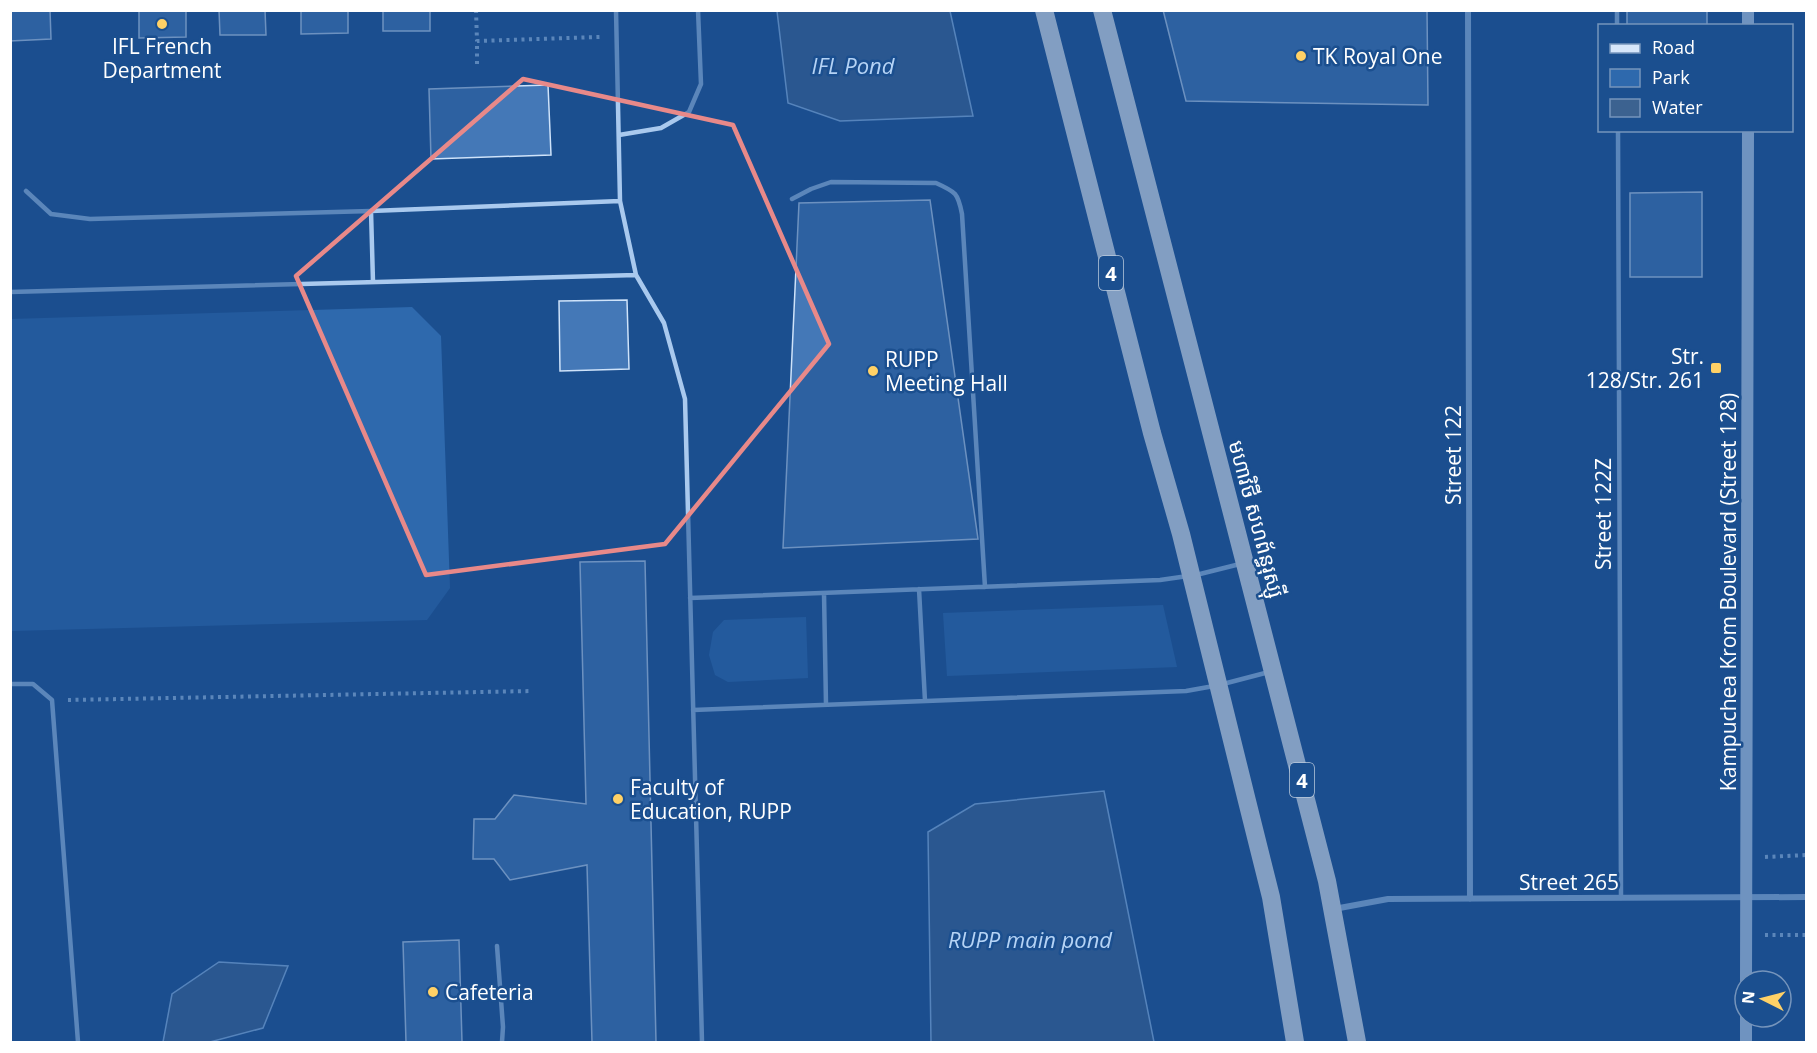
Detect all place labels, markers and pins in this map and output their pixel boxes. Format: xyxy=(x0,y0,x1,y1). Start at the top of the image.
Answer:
marker: IFL French Department xyxy=(155,17,169,31)
place label: IFL French Department xyxy=(102,32,222,84)
place label: TK Royal One xyxy=(1313,42,1442,70)
marker: TK Royal One xyxy=(1294,49,1308,63)
place label: Str. 128/Str. 261 xyxy=(1586,342,1704,394)
place label: RUPP Meeting Hall xyxy=(885,345,1008,397)
marker: Str. 128/Str. 261 xyxy=(1709,361,1723,375)
marker: RUPP Meeting Hall xyxy=(866,364,880,378)
place label: Faculty of Education, RUPP xyxy=(630,773,792,825)
marker: Faculty of Education, RUPP xyxy=(611,792,625,806)
place label: Cafeteria xyxy=(445,978,534,1006)
marker: Cafeteria xyxy=(426,985,440,999)

